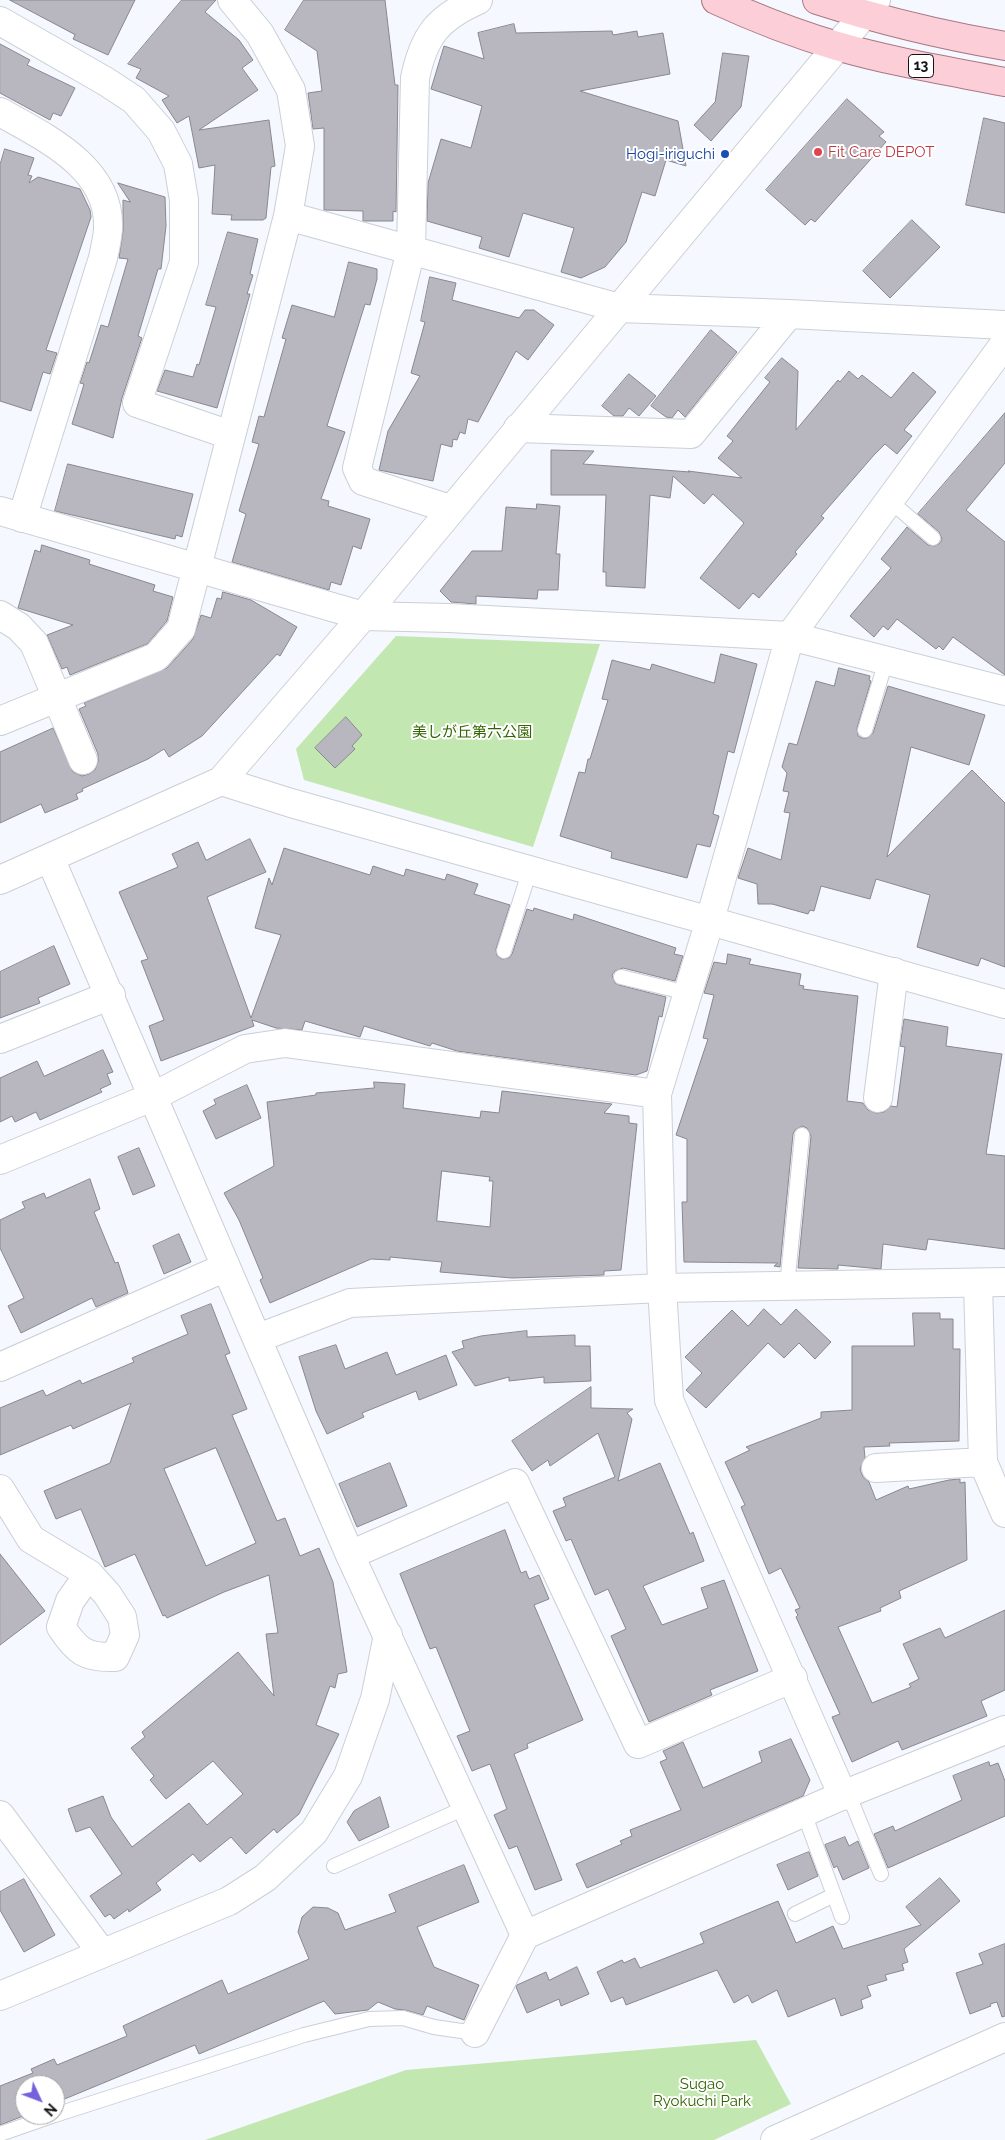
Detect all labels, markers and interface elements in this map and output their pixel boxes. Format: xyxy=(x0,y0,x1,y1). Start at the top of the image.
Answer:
road number: 13 xyxy=(908,54,934,78)
place label: Fit Care DEPOT xyxy=(828,143,934,161)
place label: Hogi-iriguchi xyxy=(626,145,715,163)
marker: Fit Care DEPOT xyxy=(812,146,824,158)
marker: Hogi-iriguchi xyxy=(719,148,731,160)
park label: 美しが丘第六公園 xyxy=(412,723,532,741)
north arrow xyxy=(15,2075,65,2125)
park label: Sugao Ryokuchi Park xyxy=(653,2075,751,2110)
text: N xyxy=(41,2100,60,2119)

